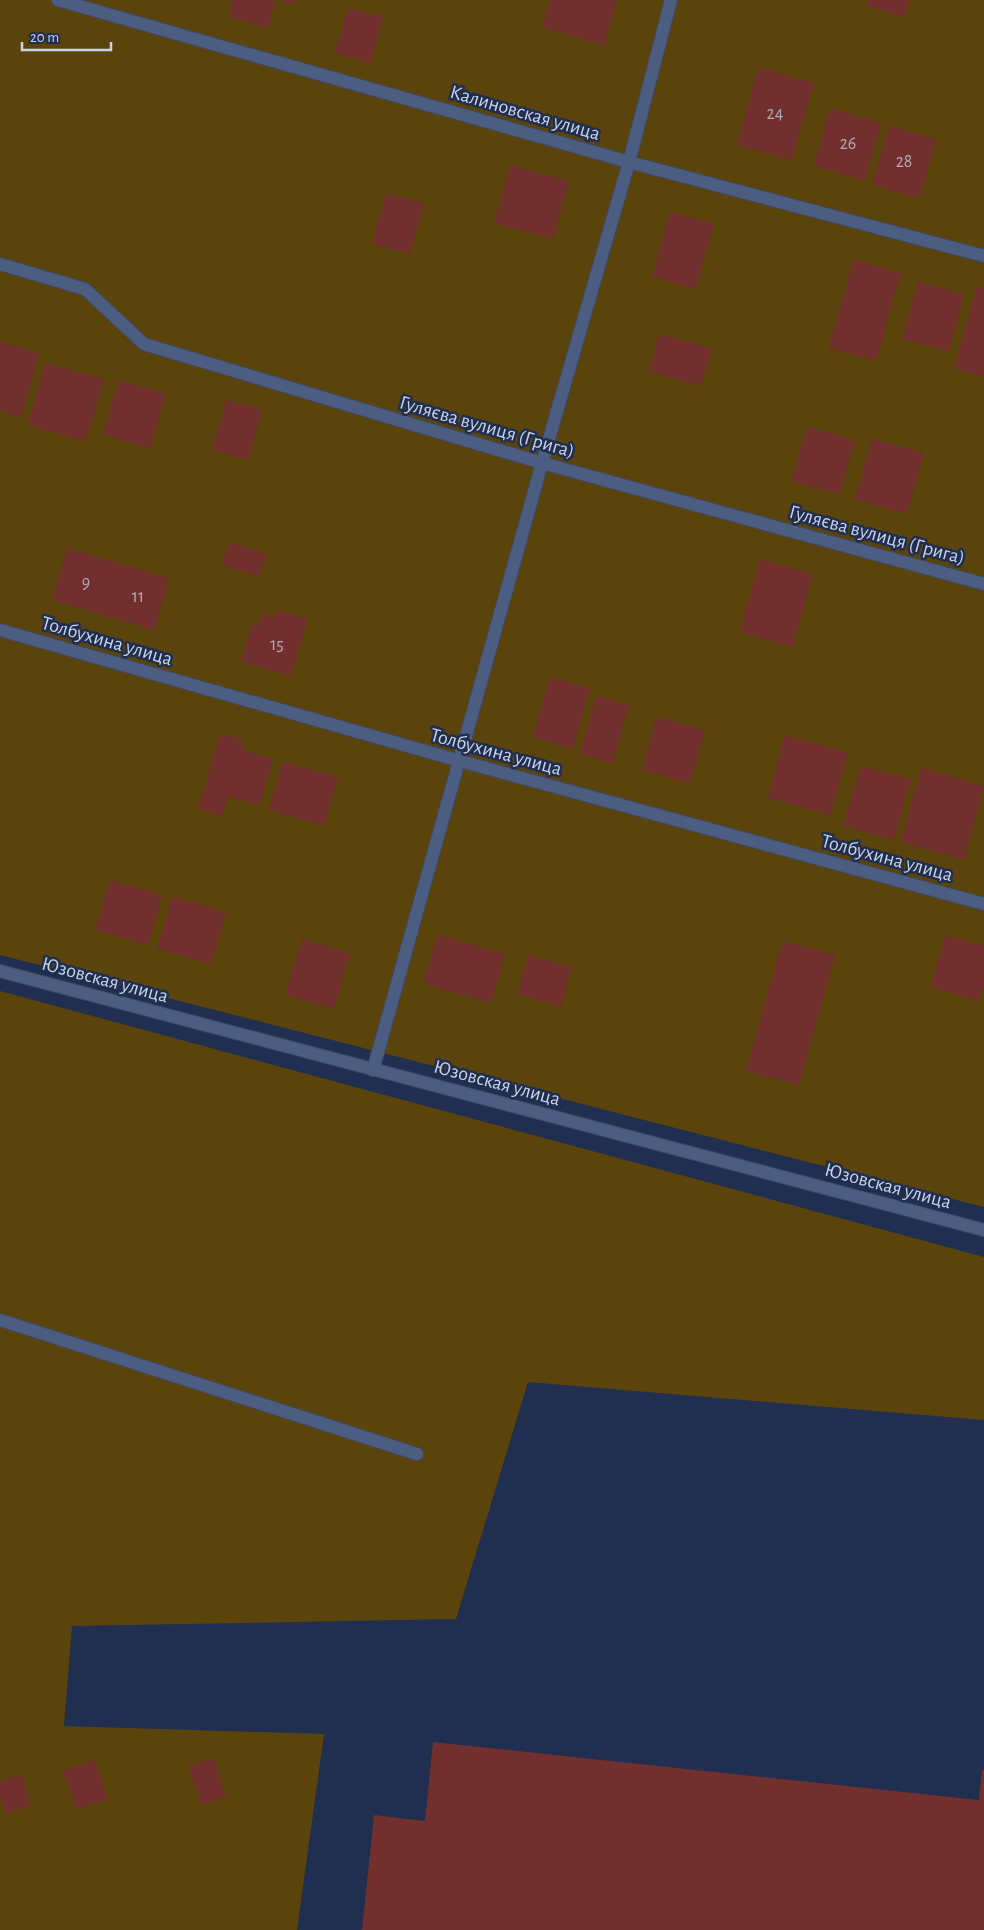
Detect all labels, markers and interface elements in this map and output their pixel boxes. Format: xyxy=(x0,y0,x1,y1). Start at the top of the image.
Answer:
scale bar xyxy=(22,20,111,52)
text: 20 m xyxy=(30,30,59,45)
street label: Калиновская улица xyxy=(448,82,602,144)
house number: 24 xyxy=(767,105,784,123)
house number: 26 xyxy=(840,135,856,153)
house number: 28 xyxy=(896,153,912,171)
street label: Гуляєва вулиця (Грига) xyxy=(397,392,577,462)
street label: Гуляєва вулиця (Грига) xyxy=(787,502,967,568)
house number: 9 xyxy=(82,574,90,592)
house number: 11 xyxy=(132,588,144,606)
street label: Толбухина улица xyxy=(39,613,175,669)
house number: 15 xyxy=(270,636,284,654)
street label: Толбухина улица xyxy=(428,725,564,779)
street label: Толбухина улица xyxy=(819,831,955,885)
street label: Юзовская улица xyxy=(40,953,170,1007)
street label: Юзовская улица xyxy=(432,1056,562,1110)
street label: Юзовская улица xyxy=(823,1159,953,1213)

